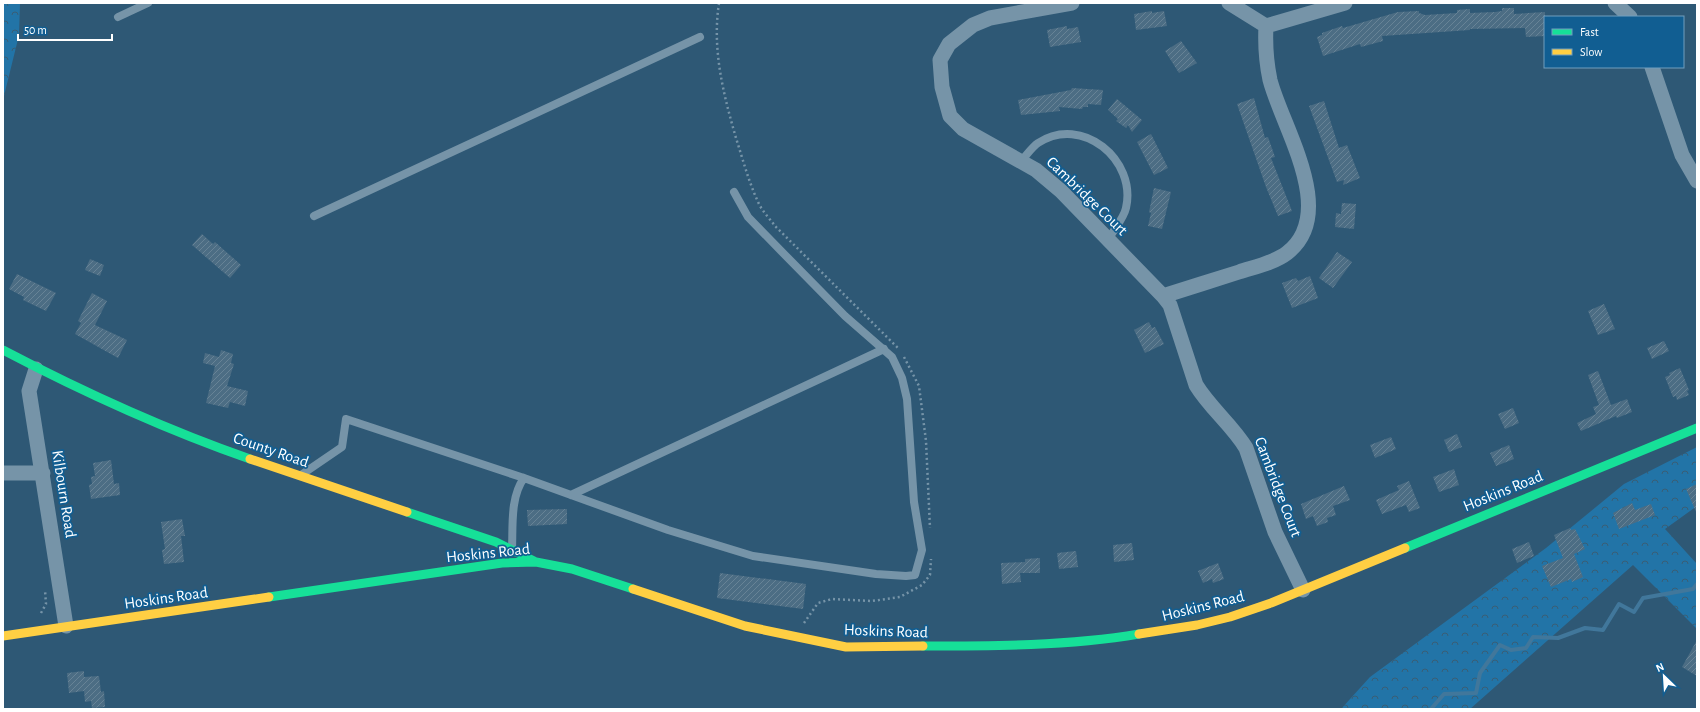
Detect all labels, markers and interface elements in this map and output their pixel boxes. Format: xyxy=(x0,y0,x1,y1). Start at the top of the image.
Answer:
scale bar xyxy=(18,16,112,42)
legend xyxy=(1544,16,1684,68)
text: 50 m xyxy=(24,24,47,36)
text: Fast xyxy=(1580,26,1599,38)
text: Slow xyxy=(1580,46,1602,58)
street label: Cambridge Court xyxy=(1043,154,1131,238)
street label: County Road xyxy=(231,430,311,471)
street label: Cambridge Court xyxy=(1252,435,1304,539)
street label: Kilbourn Road xyxy=(49,449,79,539)
street label: Hoskins Road xyxy=(1461,468,1545,514)
street label: Hoskins Road xyxy=(445,541,531,565)
street label: Hoskins Road xyxy=(123,584,209,612)
street label: Hoskins Road xyxy=(1160,588,1246,624)
street label: Hoskins Road xyxy=(844,622,928,640)
north arrow xyxy=(1644,656,1684,696)
text: N xyxy=(1654,661,1666,674)

